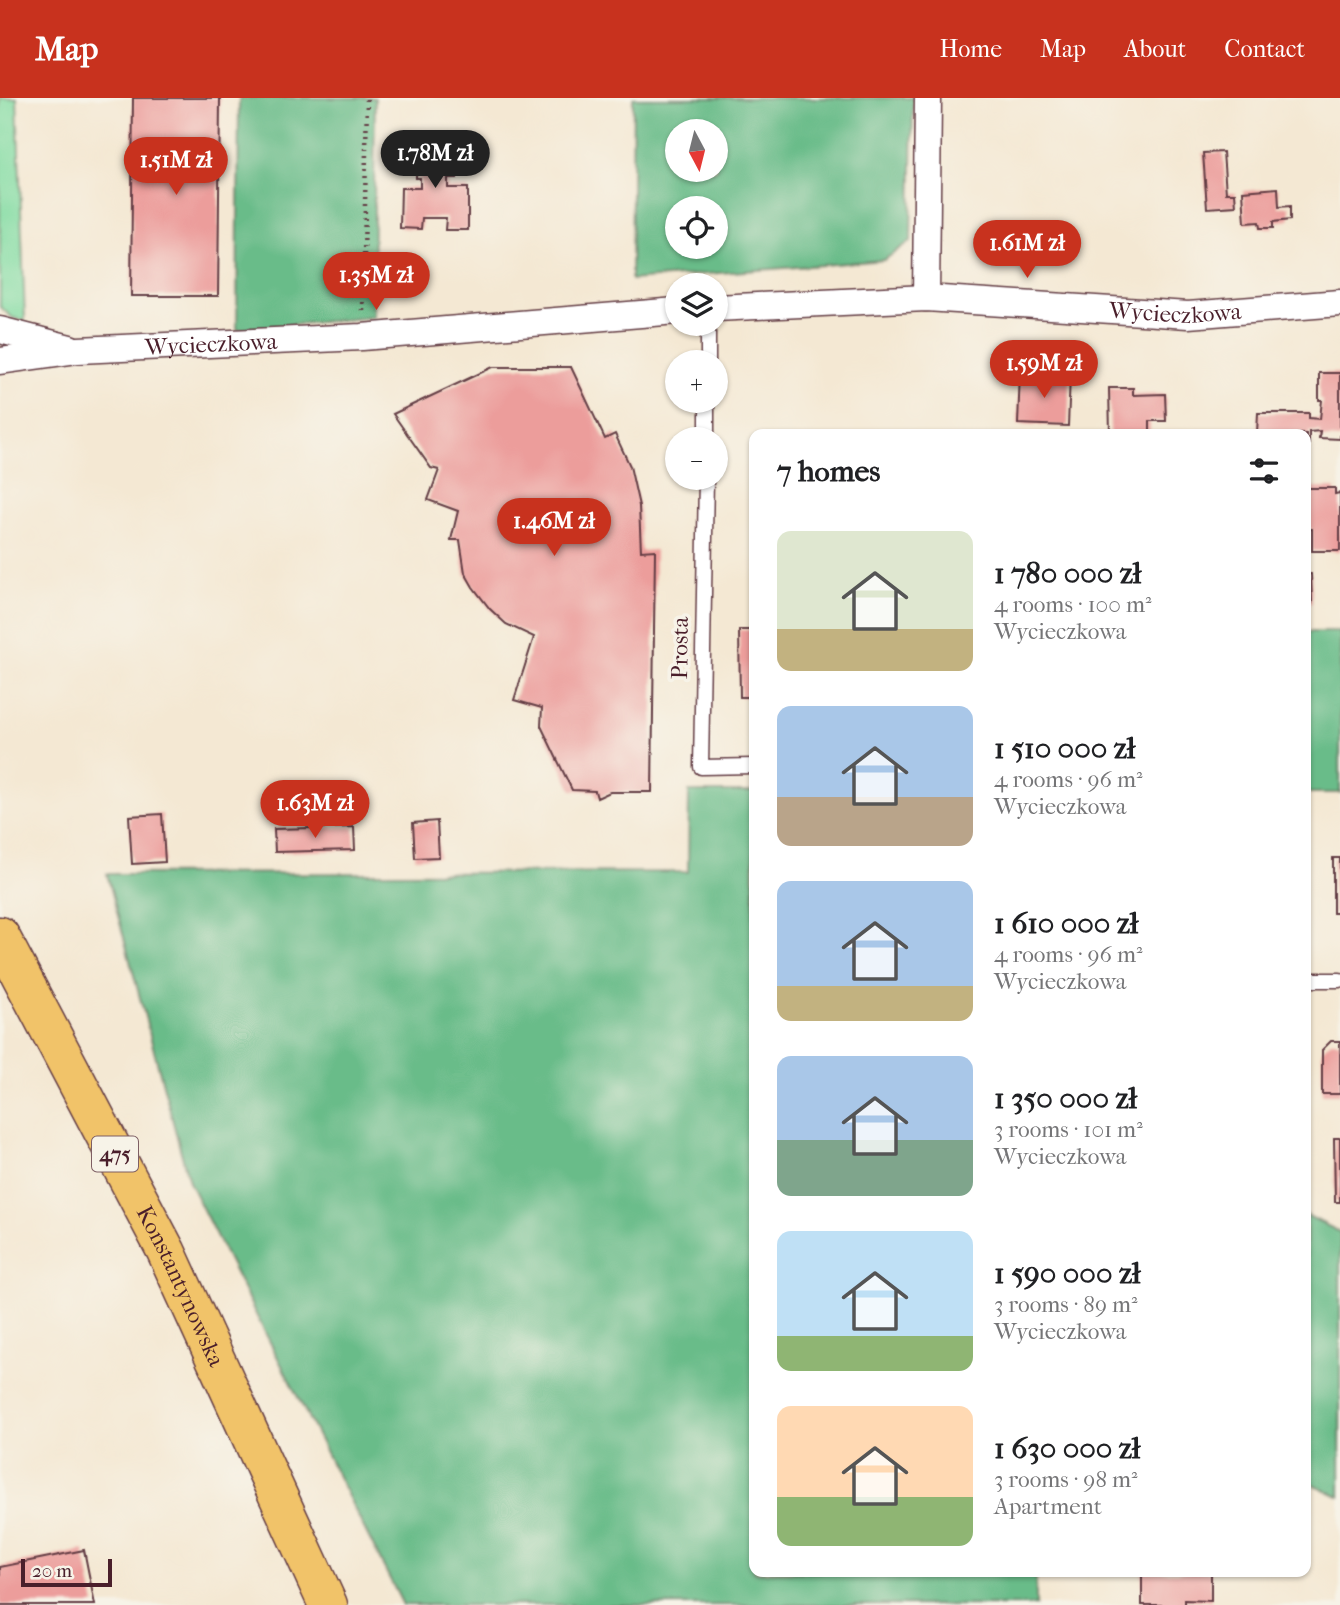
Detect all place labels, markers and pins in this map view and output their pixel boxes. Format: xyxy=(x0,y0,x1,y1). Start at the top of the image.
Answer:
pin: 1.78M zł xyxy=(363,130,507,190)
pin: 1.51M zł xyxy=(104,138,248,197)
pin: 1.61M zł xyxy=(955,220,1099,280)
pin: 1.35M zł xyxy=(304,252,448,312)
pin: 1.59M zł xyxy=(972,341,1116,400)
pin: 1.46M zł xyxy=(482,498,626,558)
pin: 1.63M zł xyxy=(243,780,387,840)

